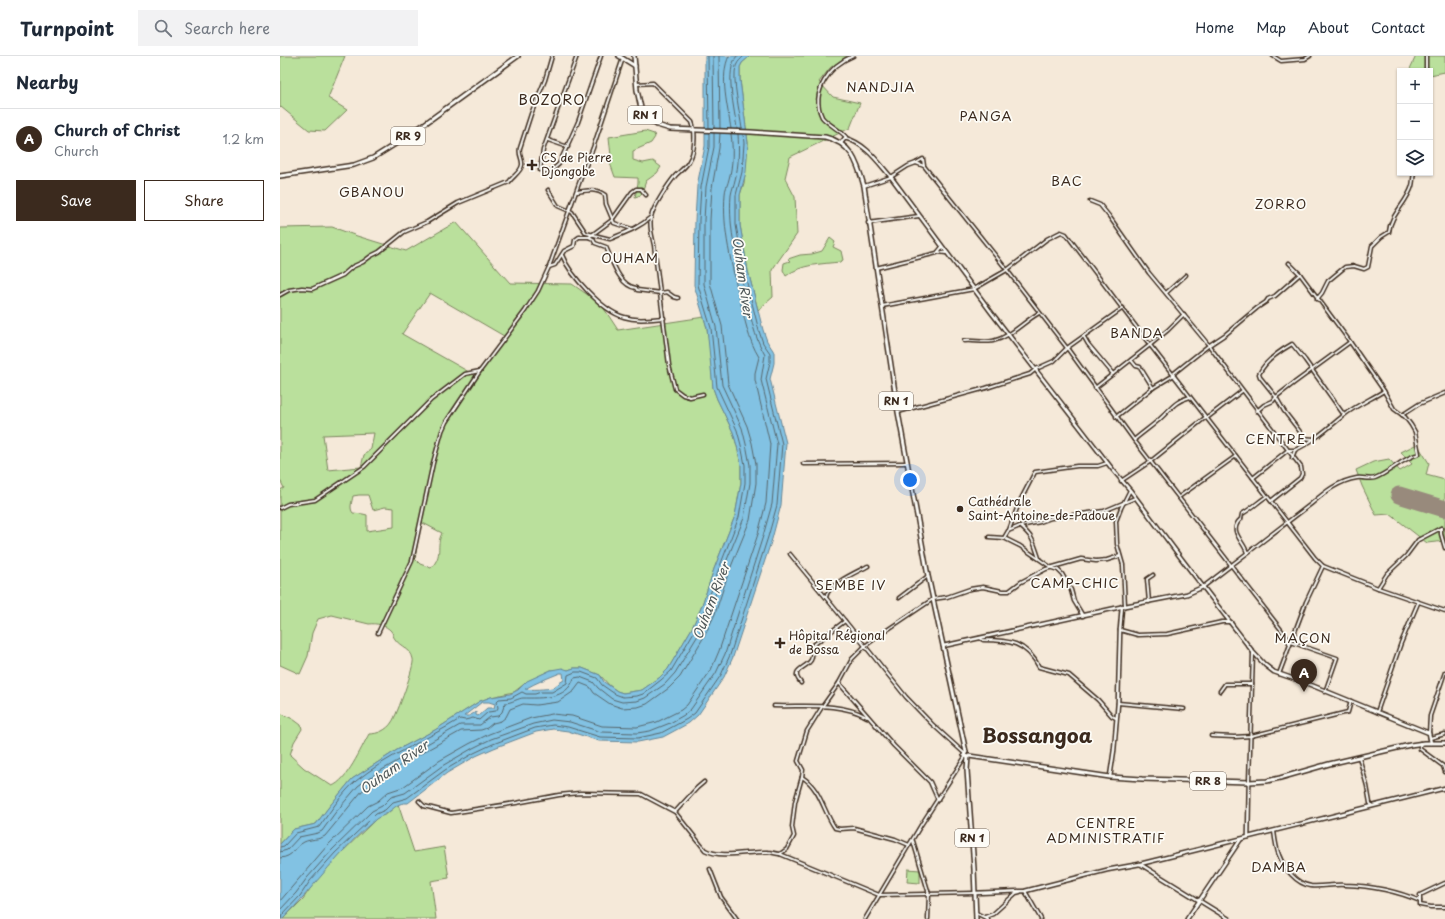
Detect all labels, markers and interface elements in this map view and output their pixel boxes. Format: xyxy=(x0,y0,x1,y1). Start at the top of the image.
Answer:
search box xyxy=(138,10,418,46)
text: Turnpoint xyxy=(20,14,114,42)
text: Search here xyxy=(184,16,270,39)
icon: search xyxy=(152,17,174,39)
text: Home xyxy=(1195,17,1234,38)
text: Map xyxy=(1256,17,1286,38)
text: About xyxy=(1308,17,1349,38)
text: Contact xyxy=(1371,17,1425,38)
map controls xyxy=(1397,68,1433,176)
button: + xyxy=(1397,68,1433,104)
text: Nearby xyxy=(16,69,78,95)
district label: NANDJIA xyxy=(846,77,916,96)
district label: BOZORO xyxy=(519,89,585,110)
button: − xyxy=(1397,104,1433,140)
road number: RN 1 xyxy=(628,106,662,124)
district label: PANGA xyxy=(960,106,1012,125)
text: Church of Christ xyxy=(54,118,180,141)
road number: RR 9 xyxy=(391,127,425,145)
text: A xyxy=(24,129,34,148)
text: 1.2 km xyxy=(223,129,264,148)
button: layers xyxy=(1397,140,1433,176)
text: Church xyxy=(54,141,99,160)
place label: CS de Pierre Djongobe xyxy=(541,148,612,180)
marker: CS de Pierre Djongobe xyxy=(526,159,538,171)
district label: BAC xyxy=(1051,171,1083,190)
button: Save xyxy=(16,180,136,221)
button: Share xyxy=(144,180,264,221)
district label: GBANOU xyxy=(339,182,405,201)
district label: ZORRO xyxy=(1255,194,1307,213)
water label: Ouham River xyxy=(728,236,759,320)
district label: OUHAM xyxy=(601,248,659,267)
district label: BANDA xyxy=(1110,323,1164,342)
road number: RN 1 xyxy=(879,392,913,410)
district label: CENTRE I xyxy=(1246,429,1316,448)
your location xyxy=(900,470,920,490)
place label: Cathédrale Saint-Antoine-de-Padoue xyxy=(968,492,1115,524)
marker: Cathédrale Saint-Antoine-de-Padoue xyxy=(955,504,965,514)
water label: Ouham River xyxy=(687,558,735,642)
district label: CAMP-CHIC xyxy=(1031,573,1120,592)
district label: SEMBE IV xyxy=(816,575,886,594)
place label: Hôpital Régional de Bossa xyxy=(789,626,885,658)
district label: MAÇON xyxy=(1274,628,1332,647)
marker: Hôpital Régional de Bossa xyxy=(774,637,786,649)
pin: A xyxy=(1291,659,1317,692)
district label: Bossangoa xyxy=(982,720,1093,750)
water label: Ouham River xyxy=(355,734,434,798)
road number: RR 8 xyxy=(1190,772,1226,790)
district label: CENTRE ADMINISTRATIF xyxy=(1046,813,1166,847)
road number: RN 1 xyxy=(955,829,989,847)
district label: DAMBA xyxy=(1251,857,1307,876)

